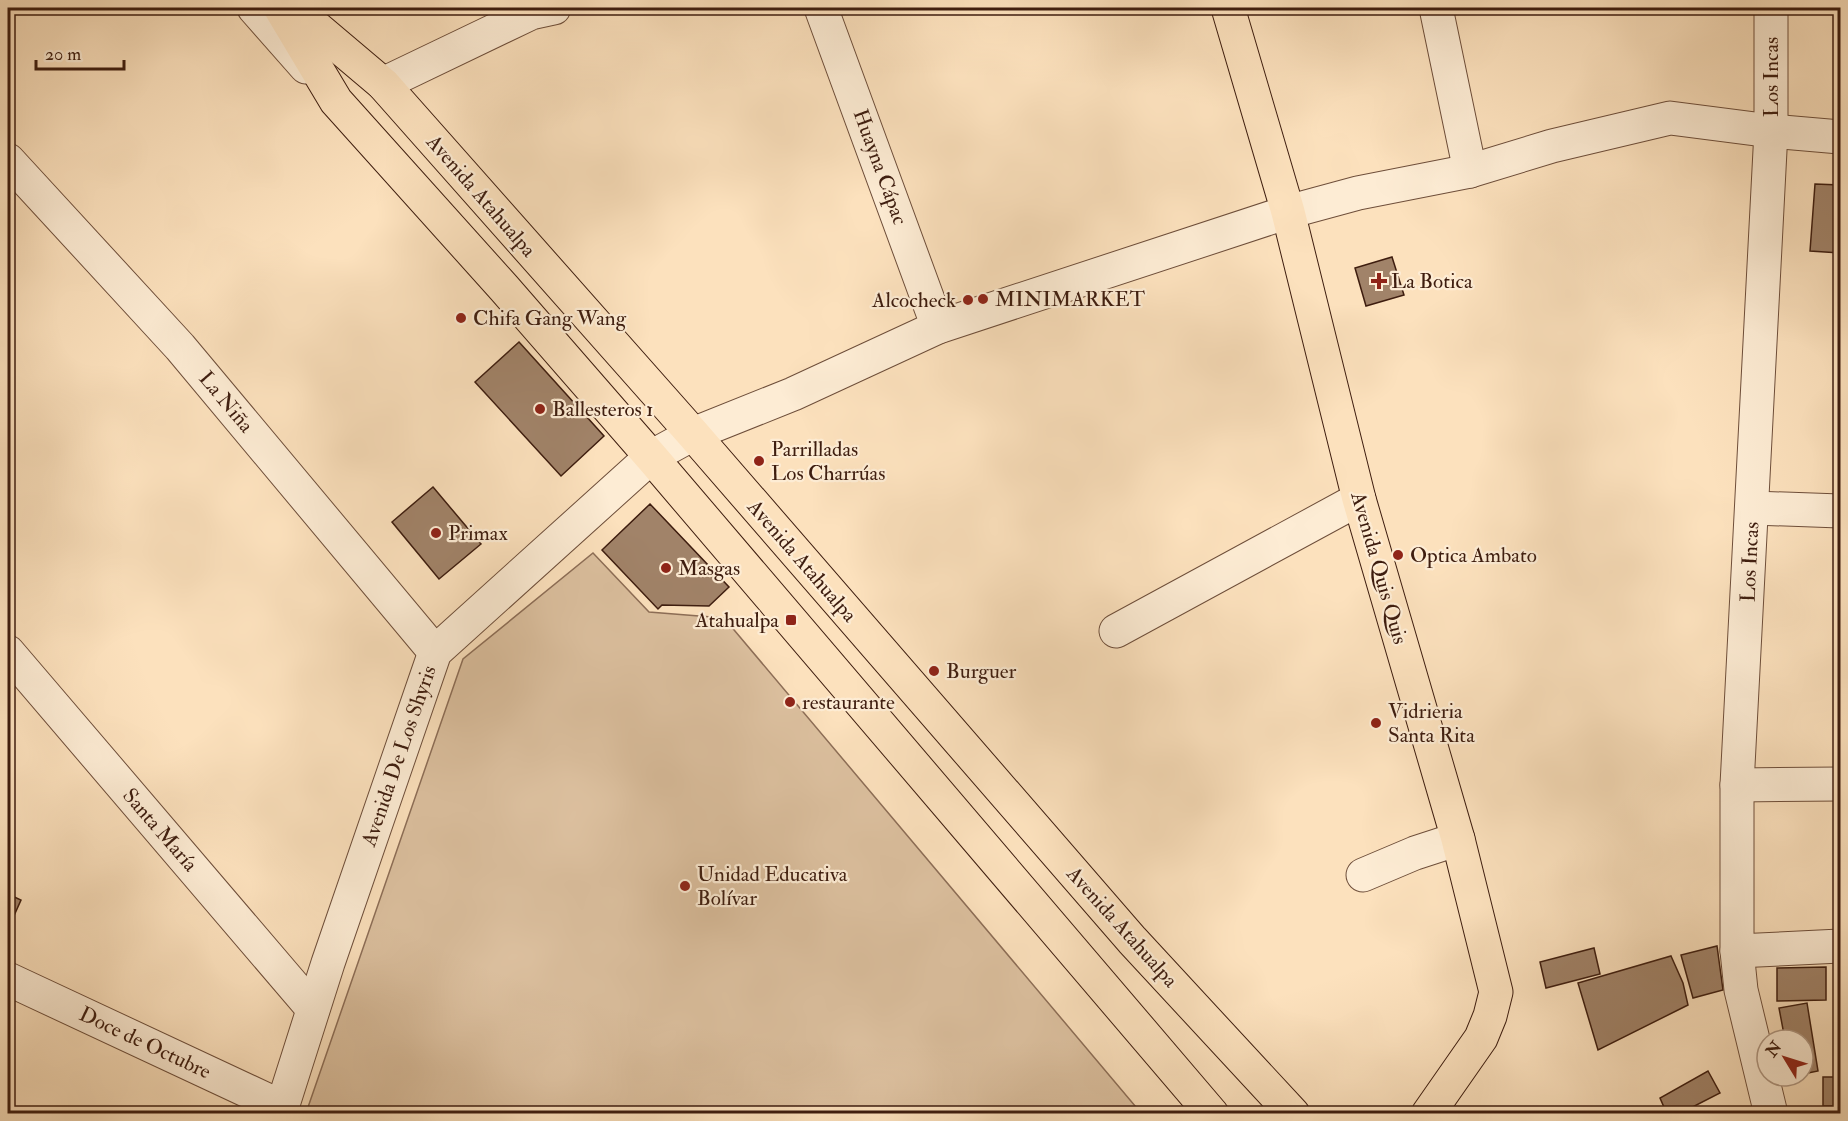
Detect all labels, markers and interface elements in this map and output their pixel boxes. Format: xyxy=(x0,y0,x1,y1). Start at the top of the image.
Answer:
scale bar xyxy=(36,33,124,71)
street label: Los Incas xyxy=(1758,37,1785,117)
text: 20 m xyxy=(45,43,81,66)
street label: Huayna Cápac xyxy=(847,105,914,229)
street label: Avenida Atahualpa xyxy=(420,128,542,263)
place label: La Botica xyxy=(1391,268,1473,295)
marker: La Botica xyxy=(1372,274,1386,288)
place label: MINIMARKET xyxy=(995,286,1146,313)
place label: Alcocheck xyxy=(871,287,956,314)
marker: MINIMARKET xyxy=(976,292,990,306)
marker: Alcocheck xyxy=(961,293,975,307)
place label: Chifa Gang Wang xyxy=(473,305,627,332)
marker: Chifa Gang Wang xyxy=(454,311,468,325)
street label: La Niña xyxy=(193,366,260,439)
place label: Ballesteros 1 xyxy=(552,396,654,423)
marker: Ballesteros 1 xyxy=(533,402,547,416)
place label: Parrilladas Los Charrúas xyxy=(771,436,885,487)
marker: Parrilladas Los Charrúas xyxy=(752,454,766,468)
street label: Avenida Quis Quis xyxy=(1344,488,1414,647)
street label: Avenida Atahualpa xyxy=(741,493,863,628)
place label: Primax xyxy=(448,520,508,547)
street label: Los Incas xyxy=(1734,521,1766,603)
marker: Primax xyxy=(429,526,443,540)
place label: Optica Ambato xyxy=(1410,542,1537,569)
marker: Optica Ambato xyxy=(1391,548,1405,562)
place label: Masgas xyxy=(678,555,740,582)
marker: Masgas xyxy=(659,561,673,575)
place label: Atahualpa xyxy=(694,607,779,634)
marker: Atahualpa xyxy=(784,613,798,627)
place label: Burguer xyxy=(946,658,1017,685)
street label: Avenida De Los Shyris xyxy=(355,662,443,851)
marker: Burguer xyxy=(927,664,941,678)
place label: restaurante xyxy=(802,689,895,716)
marker: restaurante xyxy=(783,695,797,709)
place label: Vidrieria Santa Rita xyxy=(1388,698,1475,749)
marker: Vidrieria Santa Rita xyxy=(1369,716,1383,730)
street label: Santa María xyxy=(116,783,204,878)
street label: Avenida Atahualpa xyxy=(1060,860,1184,994)
place label: Unidad Educativa Bolívar xyxy=(697,861,848,912)
marker: Unidad Educativa Bolívar xyxy=(678,879,692,893)
street label: Doce de Octubre xyxy=(75,1001,215,1085)
north arrow xyxy=(1755,1028,1815,1088)
text: N xyxy=(1761,1037,1787,1062)

